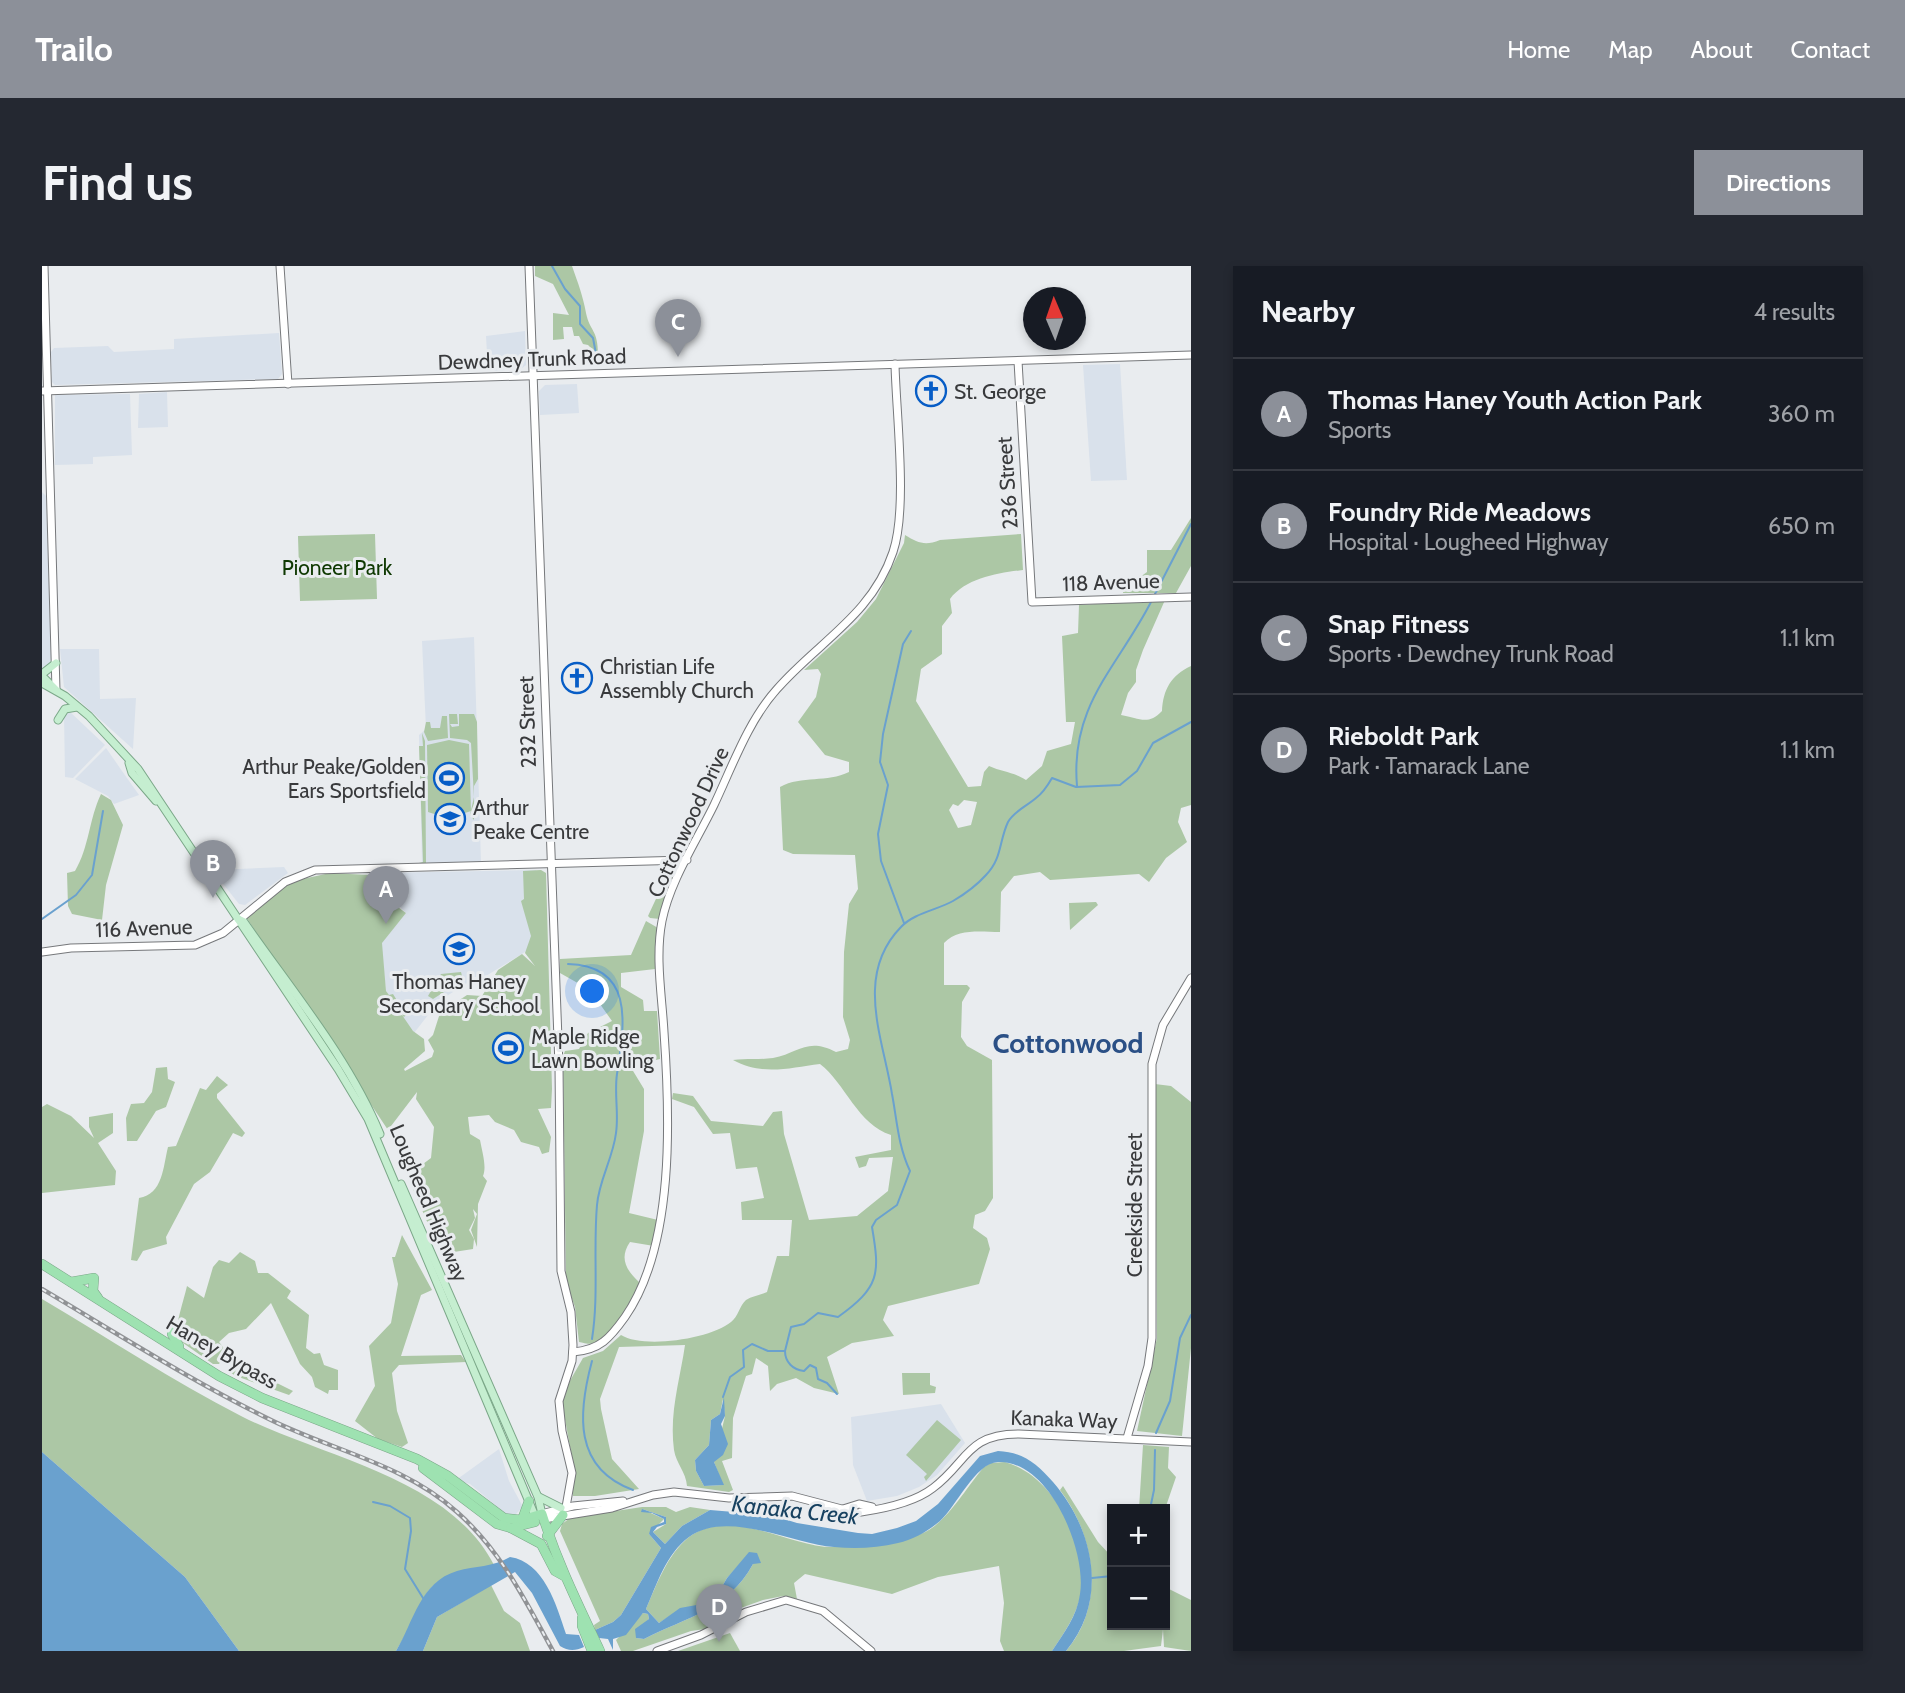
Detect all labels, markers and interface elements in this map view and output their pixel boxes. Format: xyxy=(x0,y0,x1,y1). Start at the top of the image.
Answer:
text: Trailo xyxy=(35,29,113,69)
text: Home xyxy=(1507,35,1570,64)
text: Map xyxy=(1608,35,1653,64)
text: About xyxy=(1691,35,1753,64)
text: Contact xyxy=(1791,35,1870,64)
button: Directions xyxy=(1694,150,1863,215)
text: Find us xyxy=(42,153,193,212)
north arrow xyxy=(1023,287,1086,350)
text: Nearby xyxy=(1261,293,1355,330)
text: 4 results xyxy=(1754,298,1835,326)
pin: C xyxy=(655,299,701,357)
street label: Dewdney Trunk Road xyxy=(437,343,627,375)
church icon: St. George xyxy=(914,374,948,408)
place label: St. George xyxy=(954,379,1046,404)
text: Thomas Haney Youth Action Park xyxy=(1328,384,1702,416)
text: A xyxy=(1277,400,1291,428)
text: 360 m xyxy=(1768,400,1835,428)
text: Sports xyxy=(1328,416,1391,444)
street label: 236 Street xyxy=(991,436,1023,530)
text: Foundry Ride Meadows xyxy=(1328,496,1591,528)
text: B xyxy=(1277,512,1291,540)
text: 650 m xyxy=(1768,512,1835,540)
text: Hospital · Lougheed Highway xyxy=(1328,528,1609,556)
park label: Pioneer Park xyxy=(282,555,393,580)
street label: 118 Avenue xyxy=(1062,568,1161,596)
text: Snap Fitness xyxy=(1328,608,1469,640)
text: C xyxy=(1277,624,1291,652)
text: 1.1 km xyxy=(1780,624,1835,652)
text: Sports · Dewdney Trunk Road xyxy=(1328,640,1614,668)
place label: Christian Life Assembly Church xyxy=(600,654,754,703)
church icon: Christian Life Assembly Church xyxy=(560,661,594,695)
street label: 232 Street xyxy=(513,676,541,768)
text: Rieboldt Park xyxy=(1328,720,1479,752)
text: D xyxy=(1276,736,1292,764)
text: 1.1 km xyxy=(1780,736,1835,764)
street label: Cottonwood Drive xyxy=(642,743,734,901)
text: Park · Tamarack Lane xyxy=(1328,752,1530,780)
place label: Arthur Peake/Golden Ears Sportsfield xyxy=(242,754,426,803)
sports icon: Arthur Peake/Golden Ears Sportsfield xyxy=(432,761,466,795)
place label: Arthur Peake Centre xyxy=(473,795,589,844)
school or university icon: Arthur Peake Centre xyxy=(433,802,467,836)
pin: B xyxy=(190,840,236,898)
pin: A xyxy=(363,866,409,924)
street label: 116 Avenue xyxy=(95,914,193,942)
school or university icon: Thomas Haney Secondary School xyxy=(442,932,476,966)
place label: Thomas Haney Secondary School xyxy=(379,969,539,1018)
your location xyxy=(575,974,609,1008)
place label: Maple Ridge Lawn Bowling xyxy=(531,1024,654,1073)
district label: Cottonwood xyxy=(992,1026,1144,1060)
sports icon: Maple Ridge Lawn Bowling xyxy=(491,1031,525,1065)
street label: Lougheed Highway xyxy=(385,1120,474,1286)
street label: Creekside Street xyxy=(1122,1133,1147,1277)
street label: Haney Bypass xyxy=(162,1310,282,1394)
street label: Kanaka Way xyxy=(1010,1405,1118,1433)
water label: Kanaka Creek xyxy=(730,1489,861,1531)
map controls xyxy=(1107,1504,1170,1630)
button: + xyxy=(1107,1504,1170,1567)
button: − xyxy=(1107,1567,1170,1630)
pin: D xyxy=(696,1584,742,1642)

